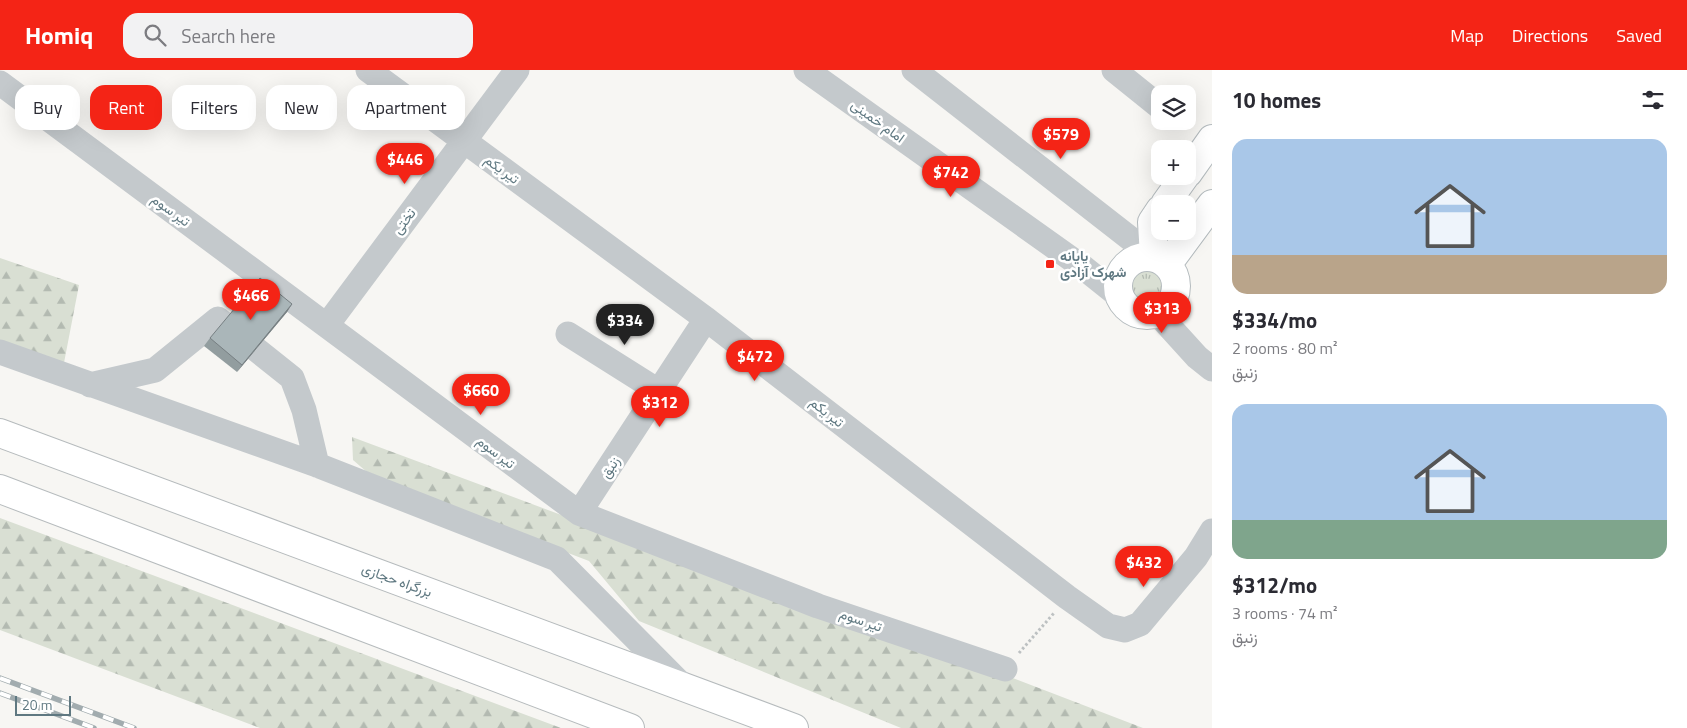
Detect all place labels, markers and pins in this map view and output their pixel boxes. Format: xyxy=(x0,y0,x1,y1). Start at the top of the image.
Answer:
pin: $579 xyxy=(1031,118,1091,160)
pin: $446 xyxy=(375,142,435,185)
pin: $742 xyxy=(921,156,981,198)
place label: پایانه شهرک آزادی xyxy=(1060,245,1126,282)
marker: پایانه شهرک آزادی xyxy=(1044,258,1056,270)
pin: $466 xyxy=(221,278,281,321)
pin: $313 xyxy=(1132,292,1192,334)
pin: $334 xyxy=(595,304,655,346)
pin: $472 xyxy=(725,340,785,382)
pin: $660 xyxy=(451,374,511,416)
pin: $312 xyxy=(630,386,690,428)
pin: $432 xyxy=(1114,546,1174,588)

